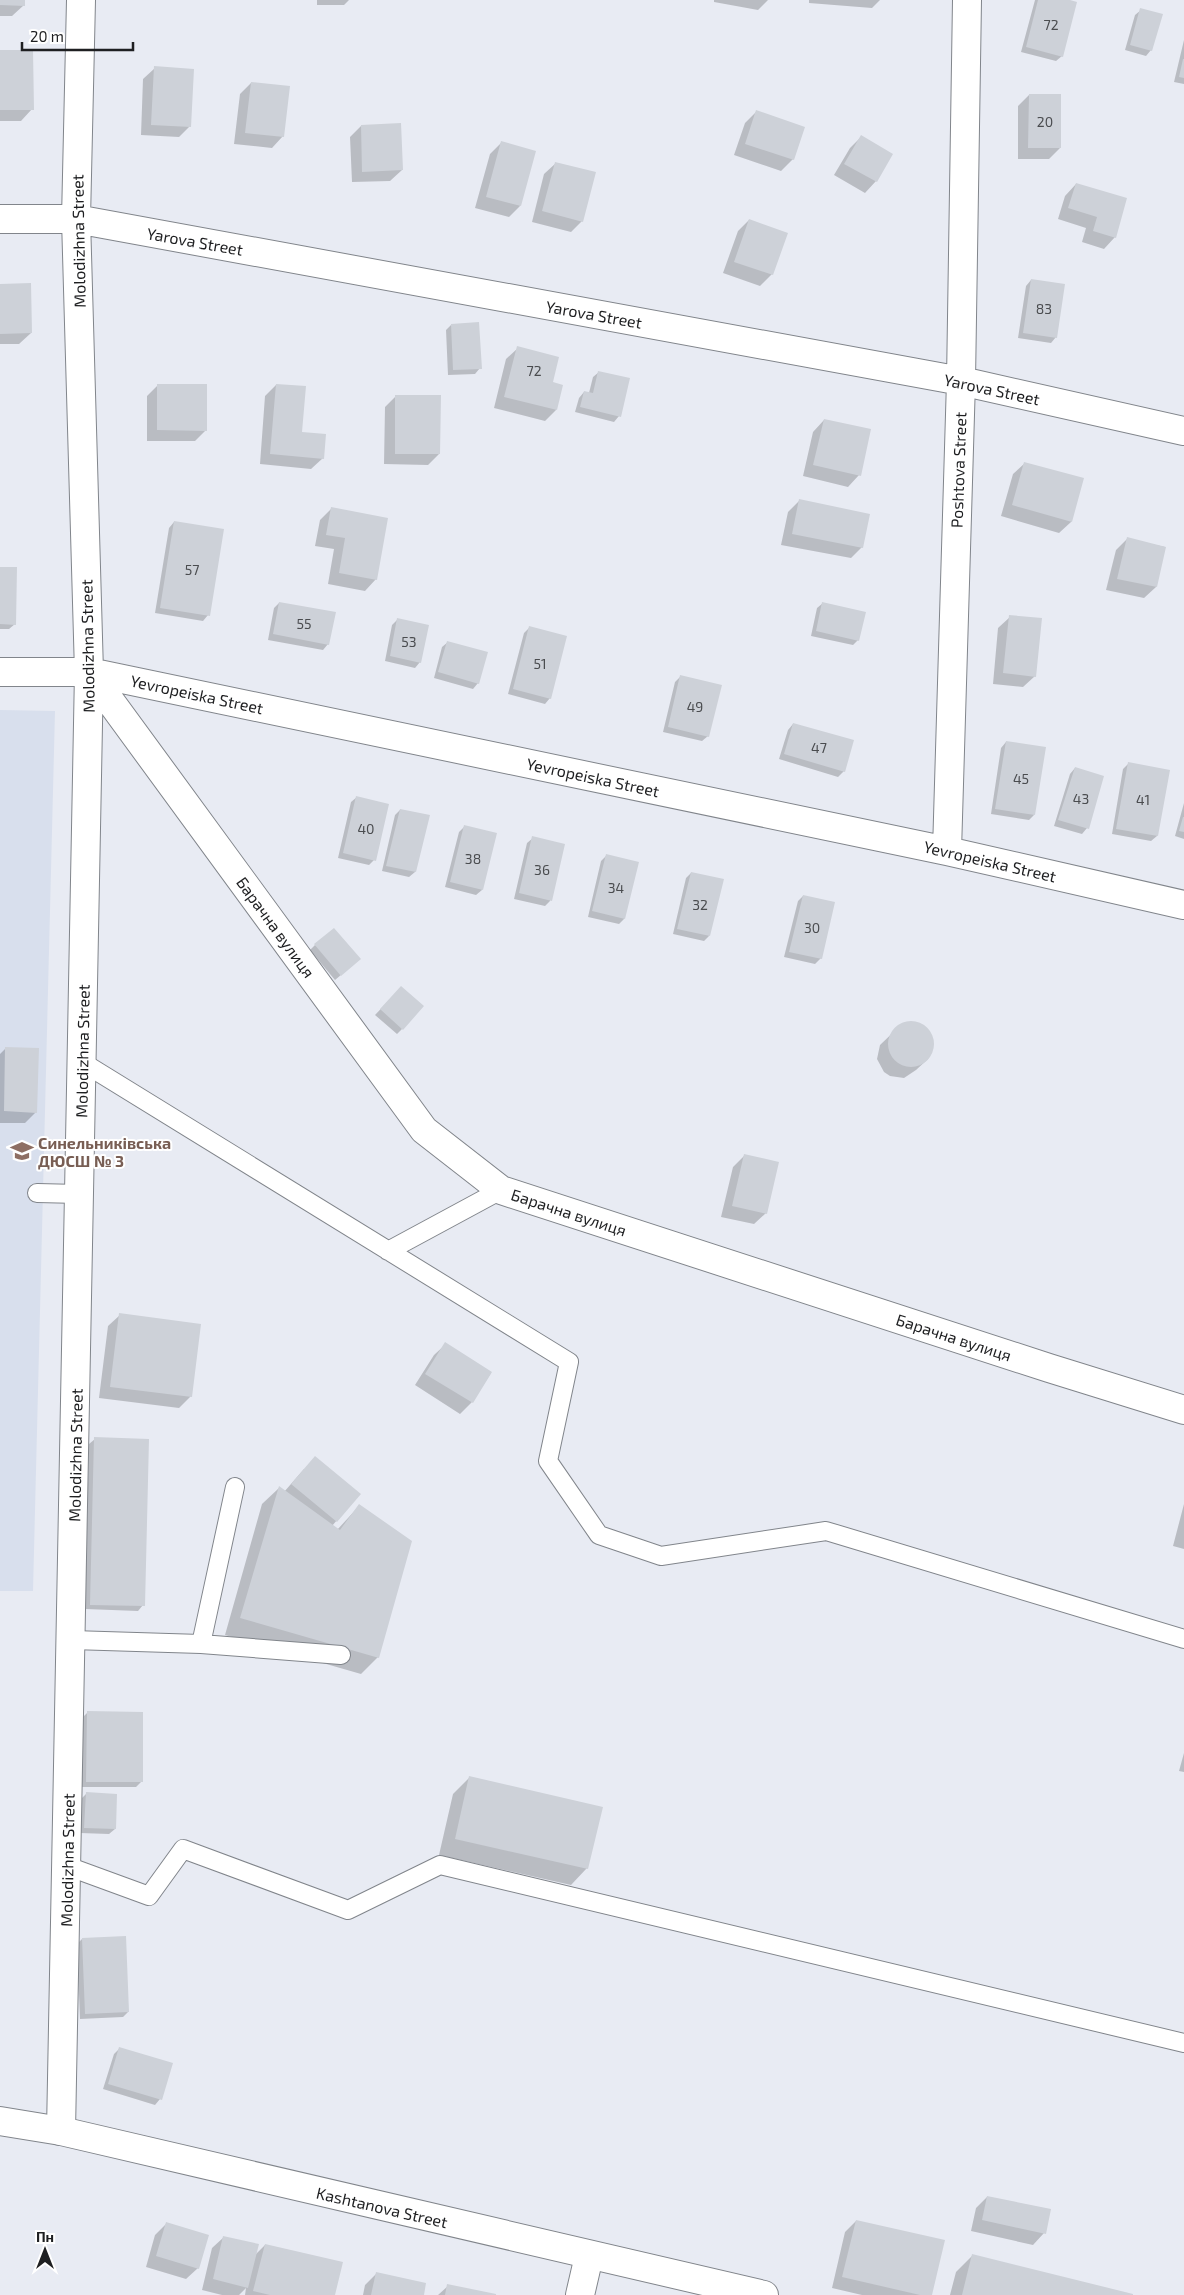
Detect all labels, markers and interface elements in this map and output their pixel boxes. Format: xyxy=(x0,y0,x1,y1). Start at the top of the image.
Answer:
house number: 72 xyxy=(1043,16,1059,33)
scale bar xyxy=(22,20,134,52)
text: 20 m xyxy=(30,27,64,45)
house number: 20 xyxy=(1037,113,1053,130)
street label: Molodizhna Street xyxy=(67,174,89,308)
street label: Yarova Street xyxy=(145,223,245,259)
street label: Yarova Street xyxy=(544,296,644,332)
house number: 83 xyxy=(1036,300,1052,317)
house number: 72 xyxy=(526,362,542,379)
street label: Yarova Street xyxy=(942,370,1042,408)
street label: Poshtova Street xyxy=(946,412,970,528)
house number: 57 xyxy=(185,561,199,578)
street label: Molodizhna Street xyxy=(76,579,98,713)
house number: 55 xyxy=(296,615,312,632)
house number: 53 xyxy=(401,633,417,650)
house number: 51 xyxy=(533,655,547,672)
street label: Yevropeiska Street xyxy=(129,671,265,717)
house number: 49 xyxy=(687,698,703,715)
house number: 47 xyxy=(811,739,827,756)
street label: Yevropeiska Street xyxy=(525,754,661,800)
house number: 45 xyxy=(1013,770,1029,787)
house number: 43 xyxy=(1073,790,1089,807)
house number: 41 xyxy=(1136,791,1150,808)
house number: 40 xyxy=(357,820,375,837)
street label: Yevropeiska Street xyxy=(922,837,1058,885)
house number: 38 xyxy=(465,850,481,867)
house number: 36 xyxy=(534,861,550,878)
street label: Барачна вулиця xyxy=(232,873,319,982)
house number: 34 xyxy=(608,879,624,896)
house number: 32 xyxy=(692,896,708,913)
house number: 30 xyxy=(804,919,820,936)
street label: Molodizhna Street xyxy=(71,984,93,1118)
place label: Синельниківська ДЮСШ № 3 xyxy=(38,1133,171,1170)
school or university icon: Синельниківська ДЮСШ № 3 xyxy=(9,1138,35,1164)
street label: Барачна вулиця xyxy=(509,1184,629,1241)
street label: Барачна вулиця xyxy=(894,1309,1014,1366)
street label: Molodizhna Street xyxy=(64,1388,86,1522)
street label: Molodizhna Street xyxy=(56,1793,78,1927)
street label: Kashtanova Street xyxy=(315,2183,449,2231)
north arrow xyxy=(20,2225,70,2275)
text: Пн xyxy=(36,2228,54,2245)

